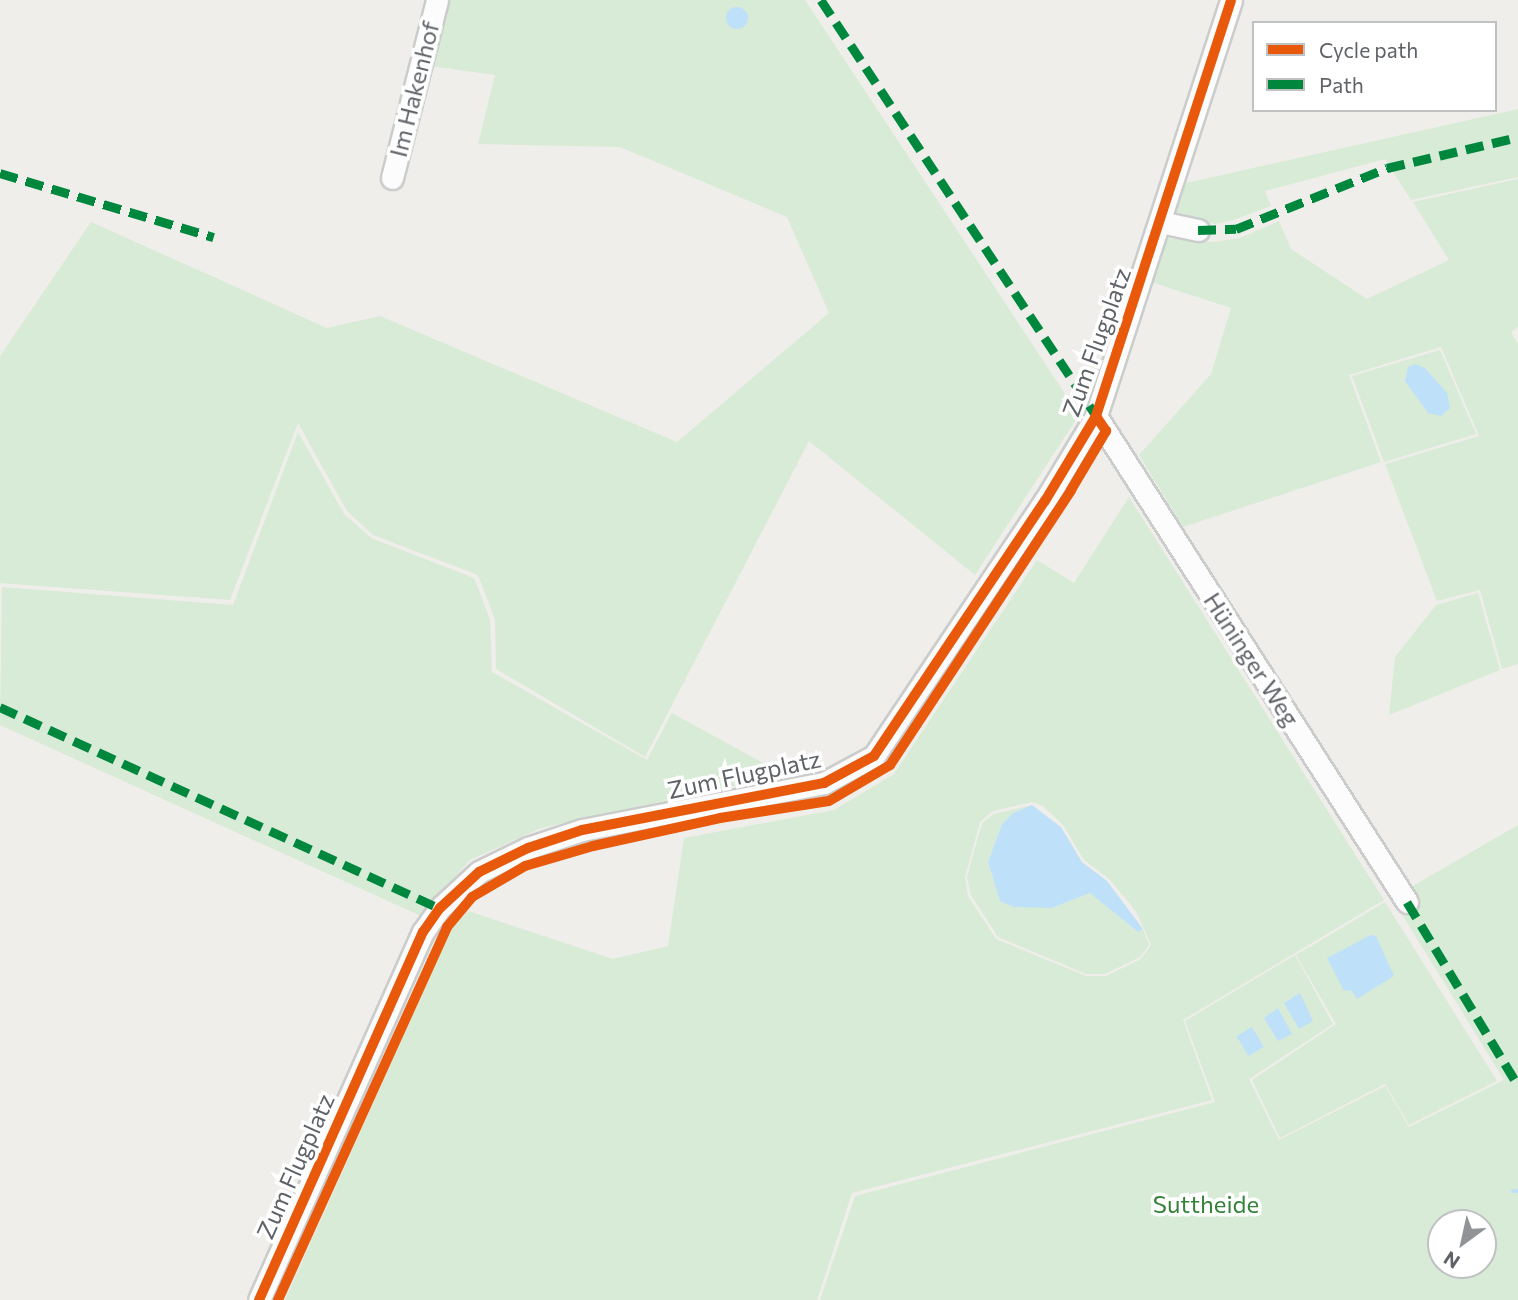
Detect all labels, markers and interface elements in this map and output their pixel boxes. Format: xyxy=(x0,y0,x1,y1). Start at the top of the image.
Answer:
street label: Im Hakenhof xyxy=(383,18,445,160)
legend xyxy=(1252,21,1497,112)
text: Cycle path xyxy=(1319,37,1418,62)
text: Path xyxy=(1319,72,1364,97)
street label: Zum Flugplatz xyxy=(1056,264,1136,420)
street label: Hüninger Weg xyxy=(1198,587,1306,731)
street label: Zum Flugplatz xyxy=(665,744,823,804)
street label: Zum Flugplatz xyxy=(250,1089,340,1243)
park label: Suttheide xyxy=(1153,1190,1259,1218)
north arrow xyxy=(1427,1209,1497,1279)
text: N xyxy=(1439,1247,1464,1274)

